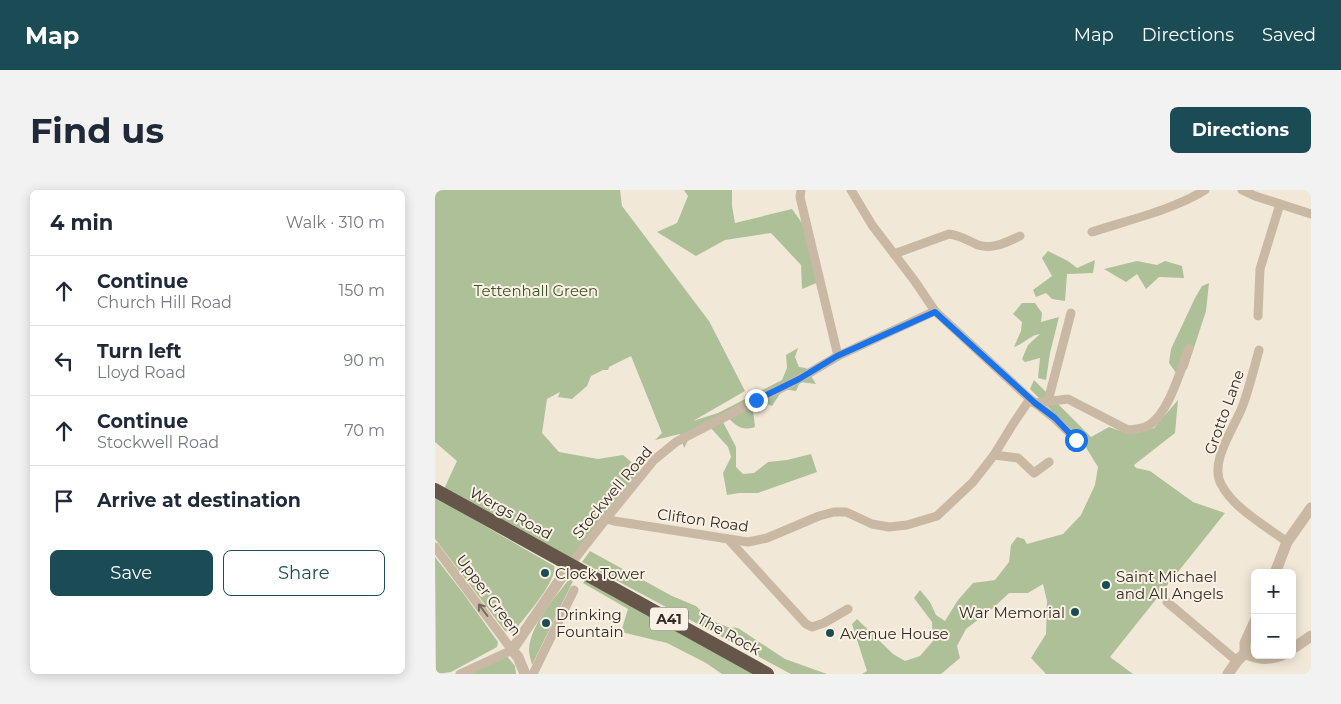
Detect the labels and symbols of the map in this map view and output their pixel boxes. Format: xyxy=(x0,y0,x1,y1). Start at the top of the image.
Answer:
park label: Tettenhall Green xyxy=(474,281,598,300)
street label: Grotto Lane xyxy=(1200,367,1248,457)
route end xyxy=(745,389,768,412)
route start xyxy=(1065,429,1088,452)
street label: Stockwell Road xyxy=(568,442,656,542)
street label: Wergs Road xyxy=(466,483,556,543)
street label: Clifton Road xyxy=(656,504,750,536)
street label: Upper Green xyxy=(452,551,526,639)
place label: Clock Tower xyxy=(555,564,645,583)
marker: Clock Tower xyxy=(539,567,551,579)
place label: Saint Michael and All Angels xyxy=(1116,567,1223,603)
marker: Saint Michael and All Angels xyxy=(1100,579,1112,591)
place label: War Memorial xyxy=(959,603,1065,622)
one-way arrow xyxy=(477,604,488,617)
place label: Drinking Fountain xyxy=(556,605,624,641)
marker: War Memorial xyxy=(1069,606,1081,618)
road number: A41 xyxy=(650,608,688,630)
street label: The Rock xyxy=(694,609,764,659)
marker: Drinking Fountain xyxy=(540,617,552,629)
place label: Avenue House xyxy=(840,624,949,643)
marker: Avenue House xyxy=(824,627,836,639)

